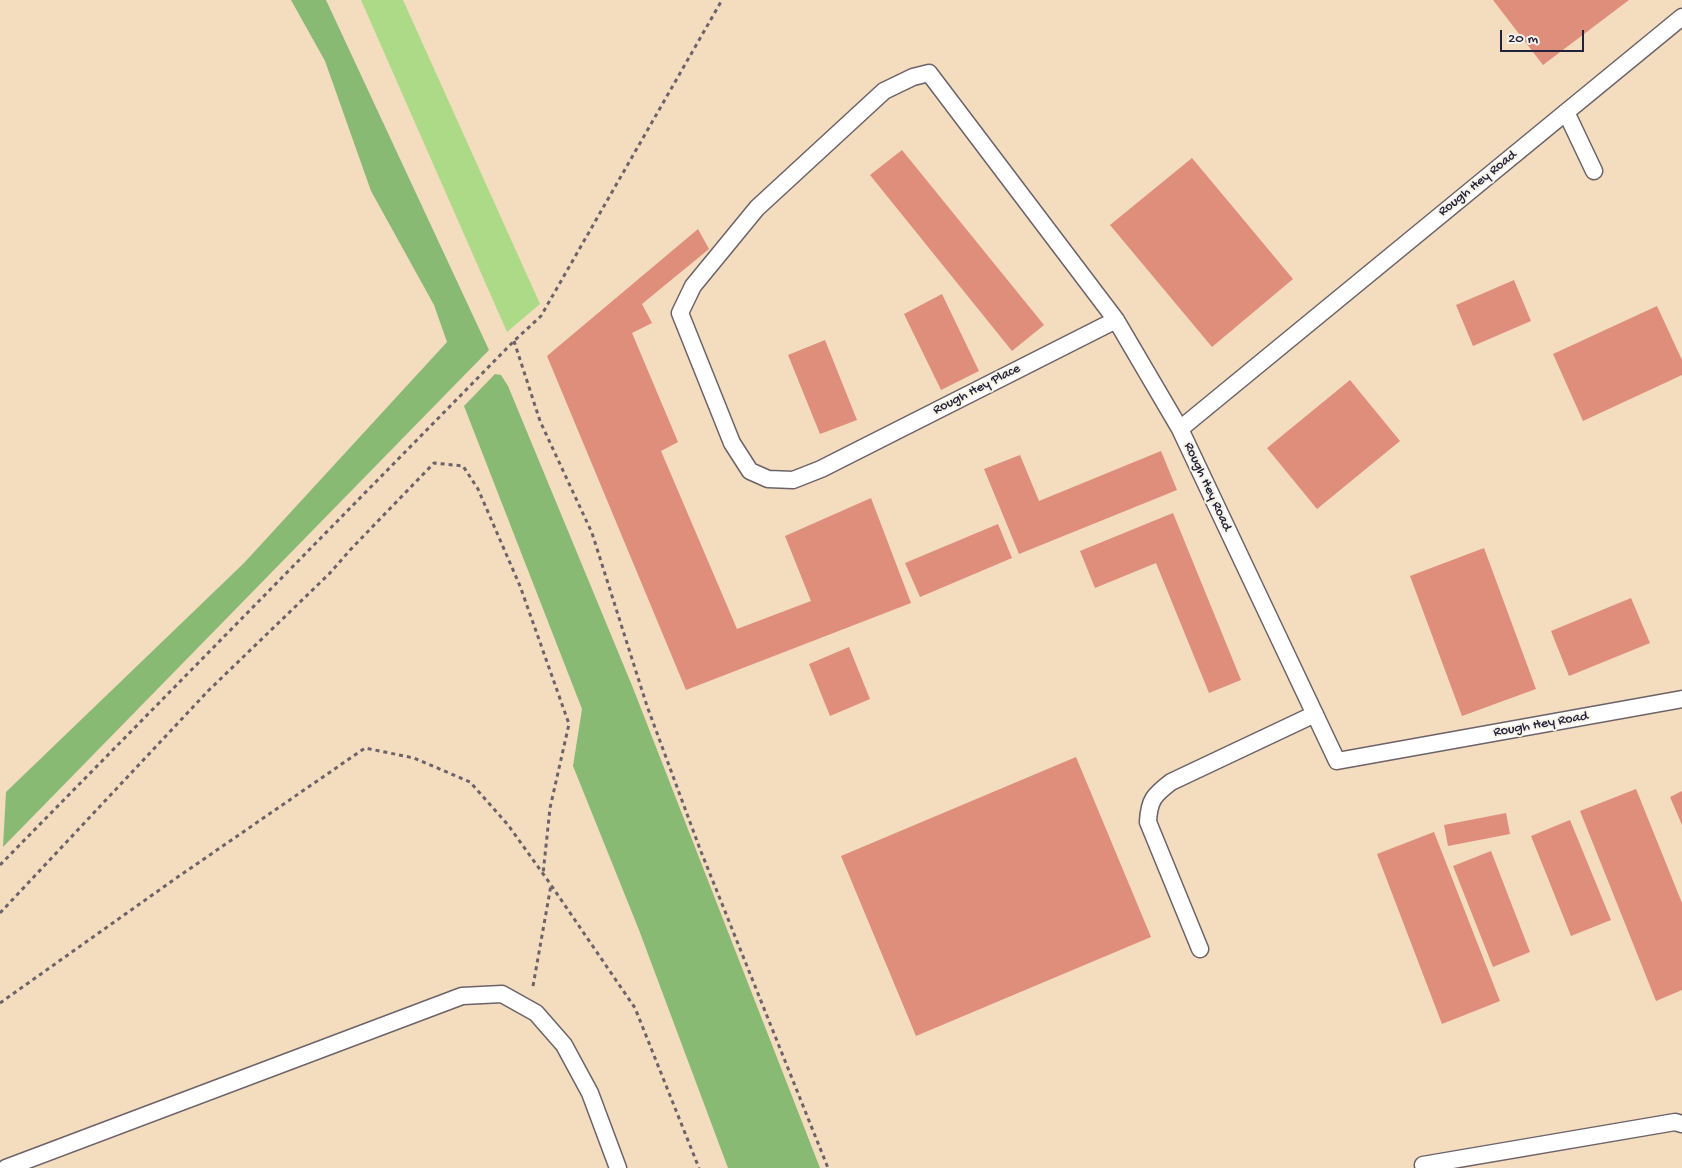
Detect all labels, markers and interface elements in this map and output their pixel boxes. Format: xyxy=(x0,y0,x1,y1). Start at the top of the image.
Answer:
scale bar xyxy=(1502,20,1586,52)
text: 20 m xyxy=(1508,30,1538,48)
street label: Rough Hey Road xyxy=(1435,147,1521,221)
street label: Rough Hey Place xyxy=(930,361,1024,419)
street label: Rough Hey Road xyxy=(1179,440,1235,534)
street label: Rough Hey Road xyxy=(1492,708,1590,742)

